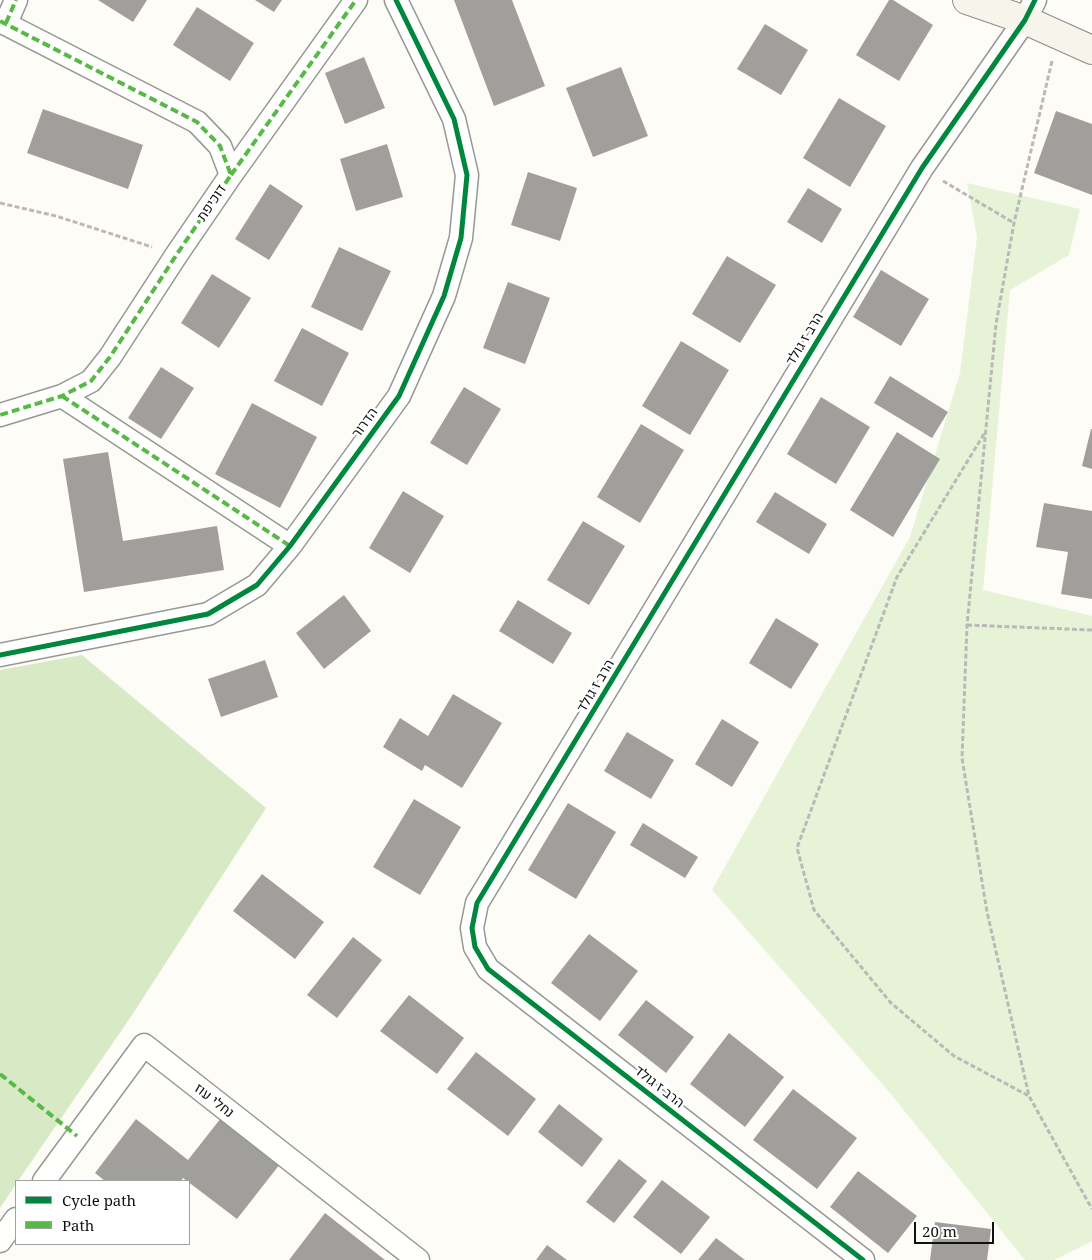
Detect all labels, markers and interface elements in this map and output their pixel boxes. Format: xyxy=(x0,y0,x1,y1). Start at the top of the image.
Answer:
street label: דוכיפת xyxy=(194,181,230,225)
street label: הרב ז גולד xyxy=(783,310,827,368)
street label: הדרור xyxy=(348,405,382,441)
street label: הרב ז גולד xyxy=(574,657,618,715)
street label: הרב ז גולד xyxy=(631,1062,687,1112)
street label: נחלי עוז xyxy=(191,1080,237,1122)
legend xyxy=(15,1180,190,1245)
text: Cycle path xyxy=(62,1190,136,1210)
scale bar xyxy=(917,1212,997,1244)
text: Path xyxy=(62,1215,94,1235)
text: 20 m xyxy=(922,1221,957,1241)

